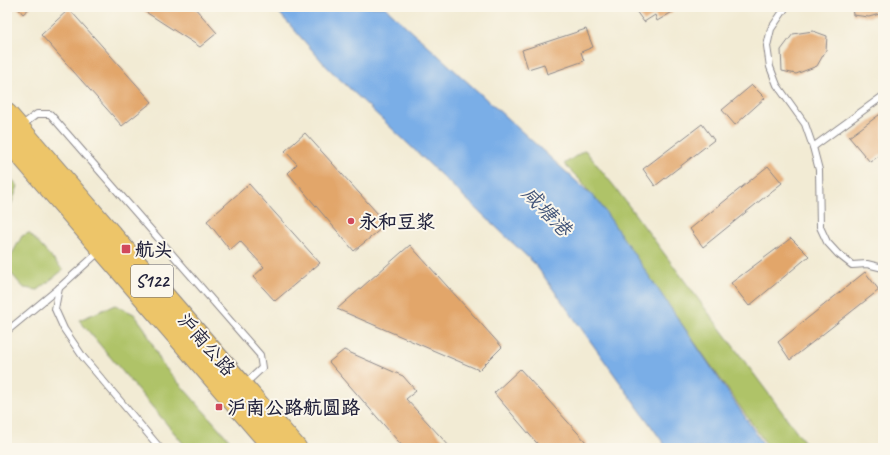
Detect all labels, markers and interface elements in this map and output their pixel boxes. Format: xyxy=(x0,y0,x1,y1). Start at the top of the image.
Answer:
water label: 咸塘港 xyxy=(517,181,578,243)
place label: 永和豆浆 xyxy=(359,210,435,234)
marker: 永和豆浆 xyxy=(346,216,356,226)
place label: 航头 xyxy=(135,238,173,262)
marker: 航头 xyxy=(120,243,132,255)
road number: S122 xyxy=(131,265,173,297)
street label: 沪南公路 xyxy=(172,308,240,381)
place label: 沪南公路航圆路 xyxy=(227,396,360,420)
marker: 沪南公路航圆路 xyxy=(214,402,224,412)

